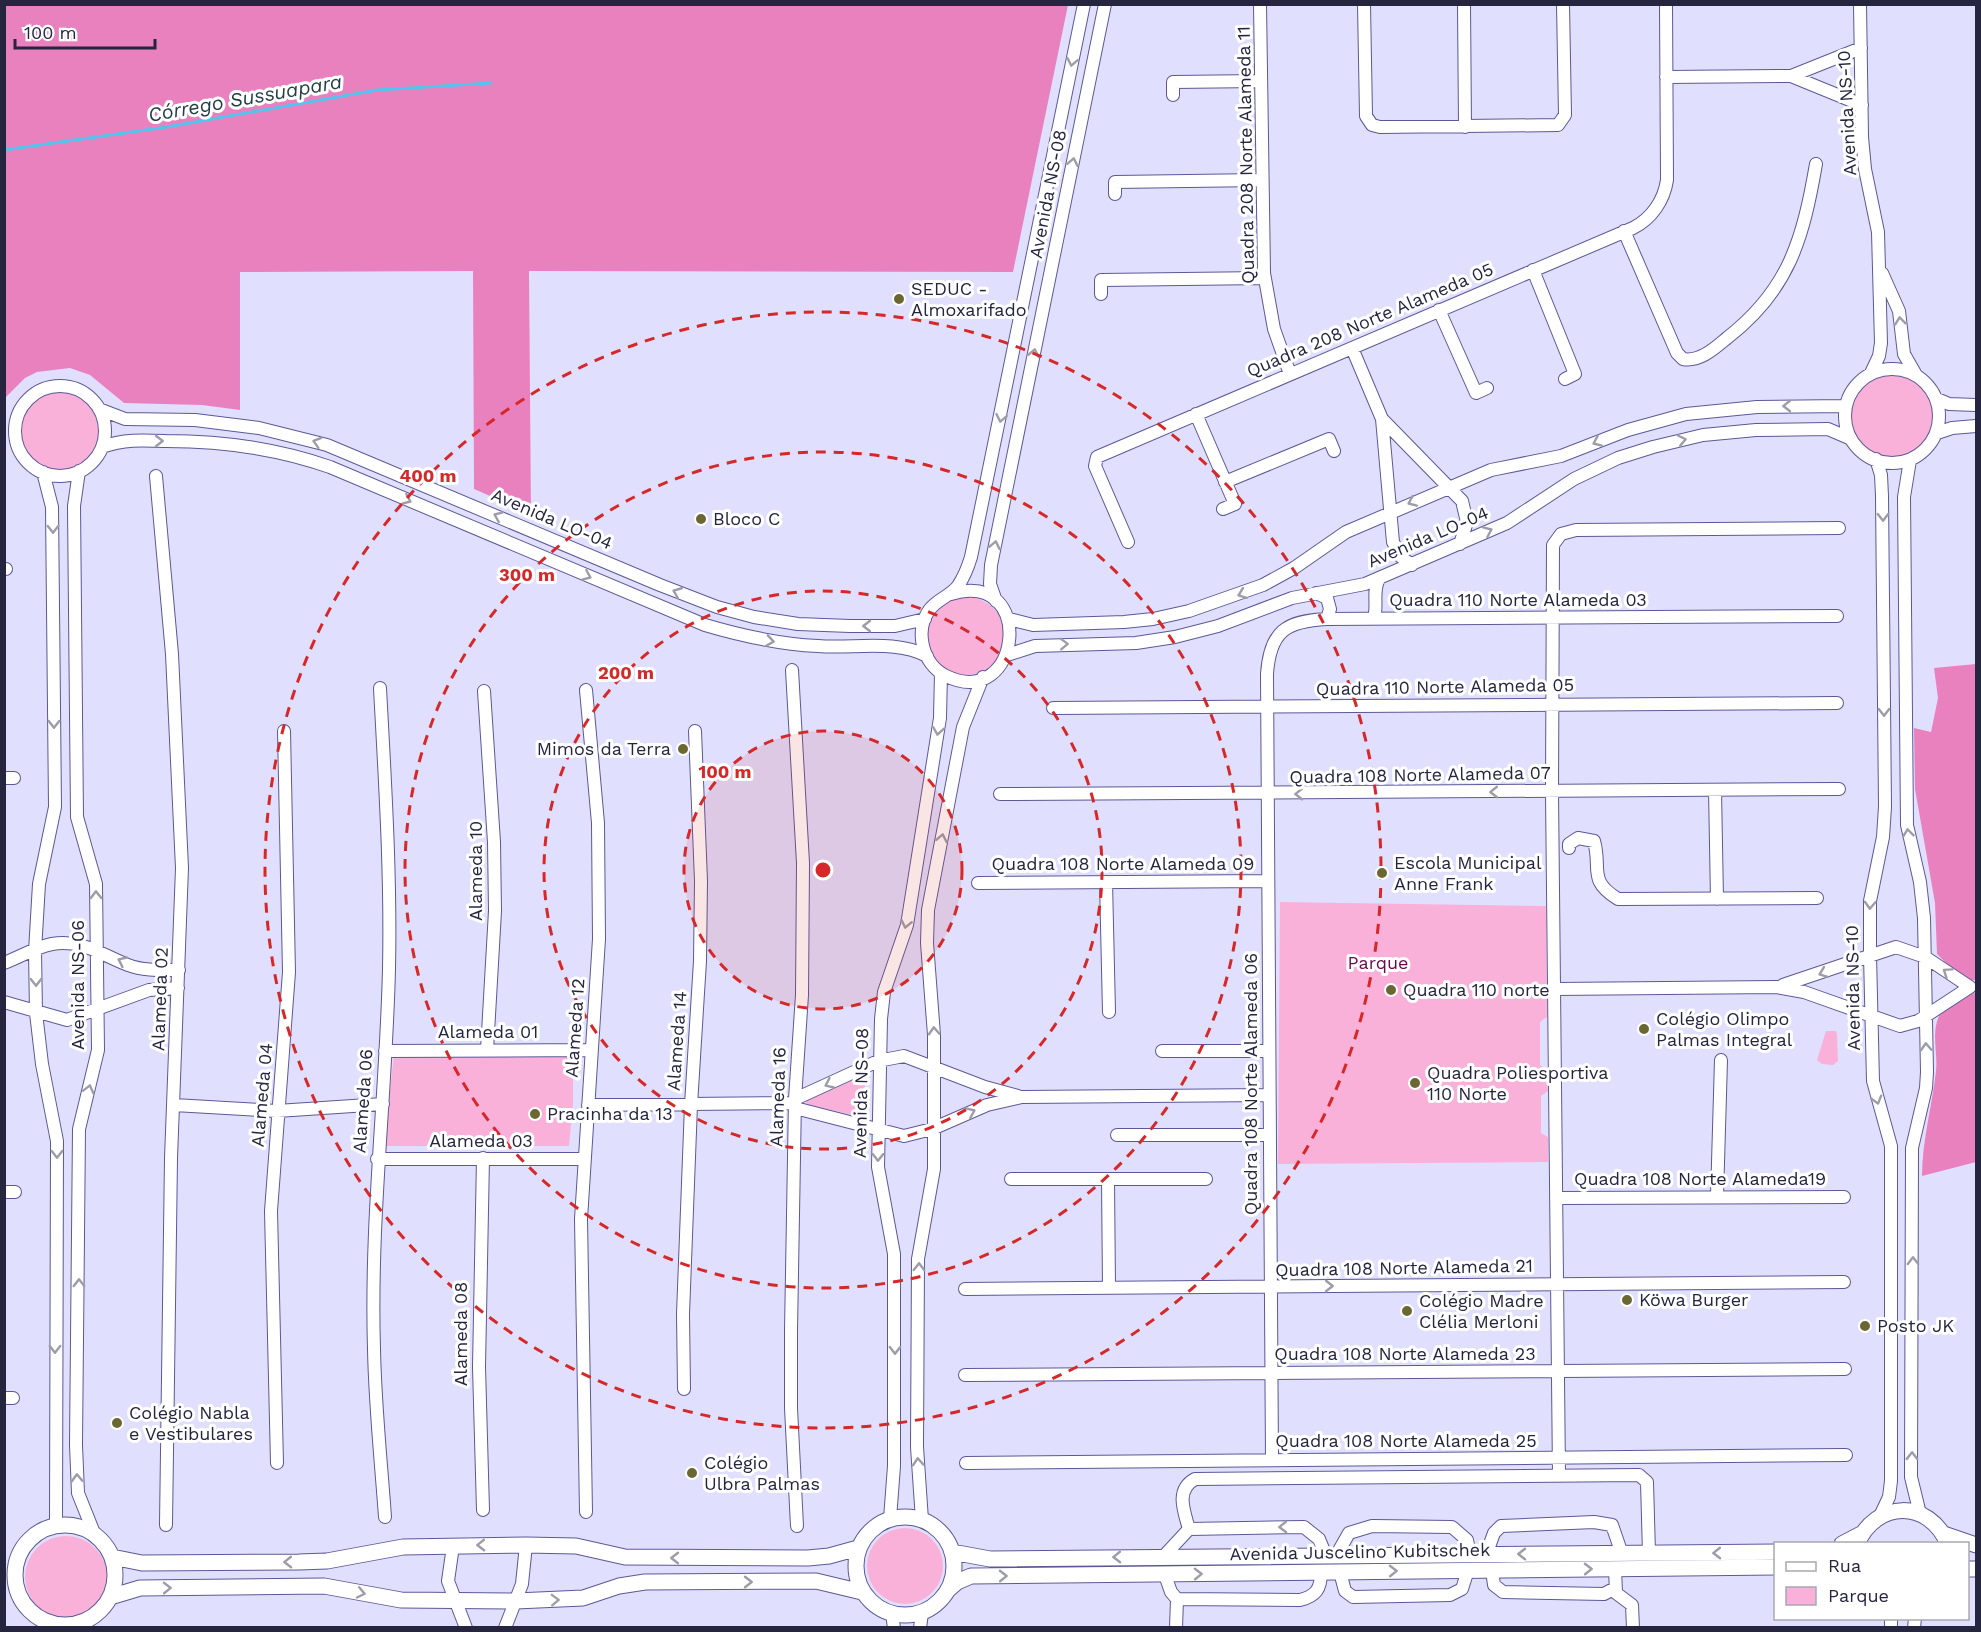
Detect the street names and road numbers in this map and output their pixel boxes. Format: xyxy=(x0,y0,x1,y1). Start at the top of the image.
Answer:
street label: Quadra 208 Norte Alameda 11 xyxy=(1233,26,1258,284)
street label: Avenida NS-10 xyxy=(1833,50,1860,176)
street label: Avenida NS-08 xyxy=(1025,128,1070,260)
street label: Quadra 208 Norte Alameda 05 xyxy=(1243,258,1496,381)
street label: Avenida LO-04 xyxy=(489,484,616,553)
street label: Avenida LO-04 xyxy=(1364,502,1491,571)
street label: Quadra 110 Norte Alameda 03 xyxy=(1389,589,1647,610)
street label: Quadra 110 Norte Alameda 05 xyxy=(1316,674,1574,699)
street label: Quadra 108 Norte Alameda 07 xyxy=(1289,762,1551,787)
street label: Alameda 10 xyxy=(465,821,486,921)
street label: Quadra 108 Norte Alameda 09 xyxy=(992,853,1254,874)
street label: Avenida NS-06 xyxy=(67,920,88,1050)
street label: Avenida NS-10 xyxy=(1841,925,1864,1051)
street label: Alameda 02 xyxy=(147,947,172,1051)
street label: Quadra 108 Norte Alameda 06 xyxy=(1240,953,1261,1215)
street label: Alameda 12 xyxy=(561,978,588,1078)
street label: Alameda 14 xyxy=(663,990,690,1092)
street label: Alameda 01 xyxy=(438,1021,538,1042)
street label: Avenida NS-08 xyxy=(849,1028,872,1158)
street label: Alameda 04 xyxy=(246,1042,277,1148)
street label: Alameda 16 xyxy=(765,1047,790,1147)
street label: Alameda 06 xyxy=(348,1048,377,1154)
street label: Alameda 03 xyxy=(429,1130,533,1151)
street label: Quadra 108 Norte Alameda19 xyxy=(1574,1168,1826,1189)
street label: Quadra 108 Norte Alameda 21 xyxy=(1275,1255,1533,1280)
street label: Alameda 08 xyxy=(450,1282,471,1386)
street label: Quadra 108 Norte Alameda 23 xyxy=(1274,1343,1536,1364)
street label: Quadra 108 Norte Alameda 25 xyxy=(1275,1430,1537,1451)
street label: Avenida Juscelino Kubitschek xyxy=(1230,1539,1490,1564)

